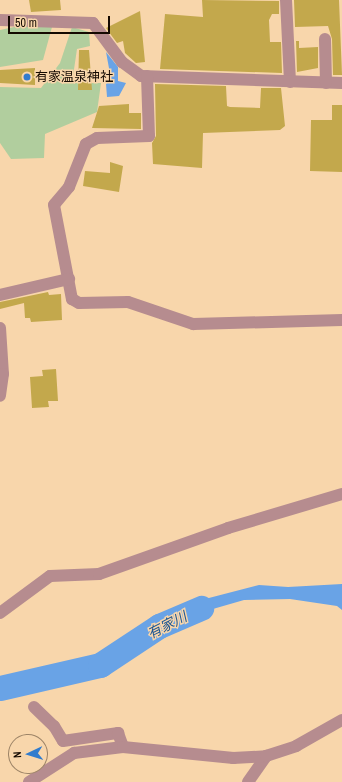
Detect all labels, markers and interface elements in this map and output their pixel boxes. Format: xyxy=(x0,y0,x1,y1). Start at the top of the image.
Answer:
scale bar xyxy=(10,8,112,34)
text: 50 m xyxy=(15,15,37,31)
place label: 有家温泉神社 xyxy=(35,69,113,85)
marker: 有家温泉神社 xyxy=(22,72,32,82)
water label: 有家川 xyxy=(144,608,190,642)
north arrow xyxy=(8,734,48,774)
text: N xyxy=(10,751,24,759)

